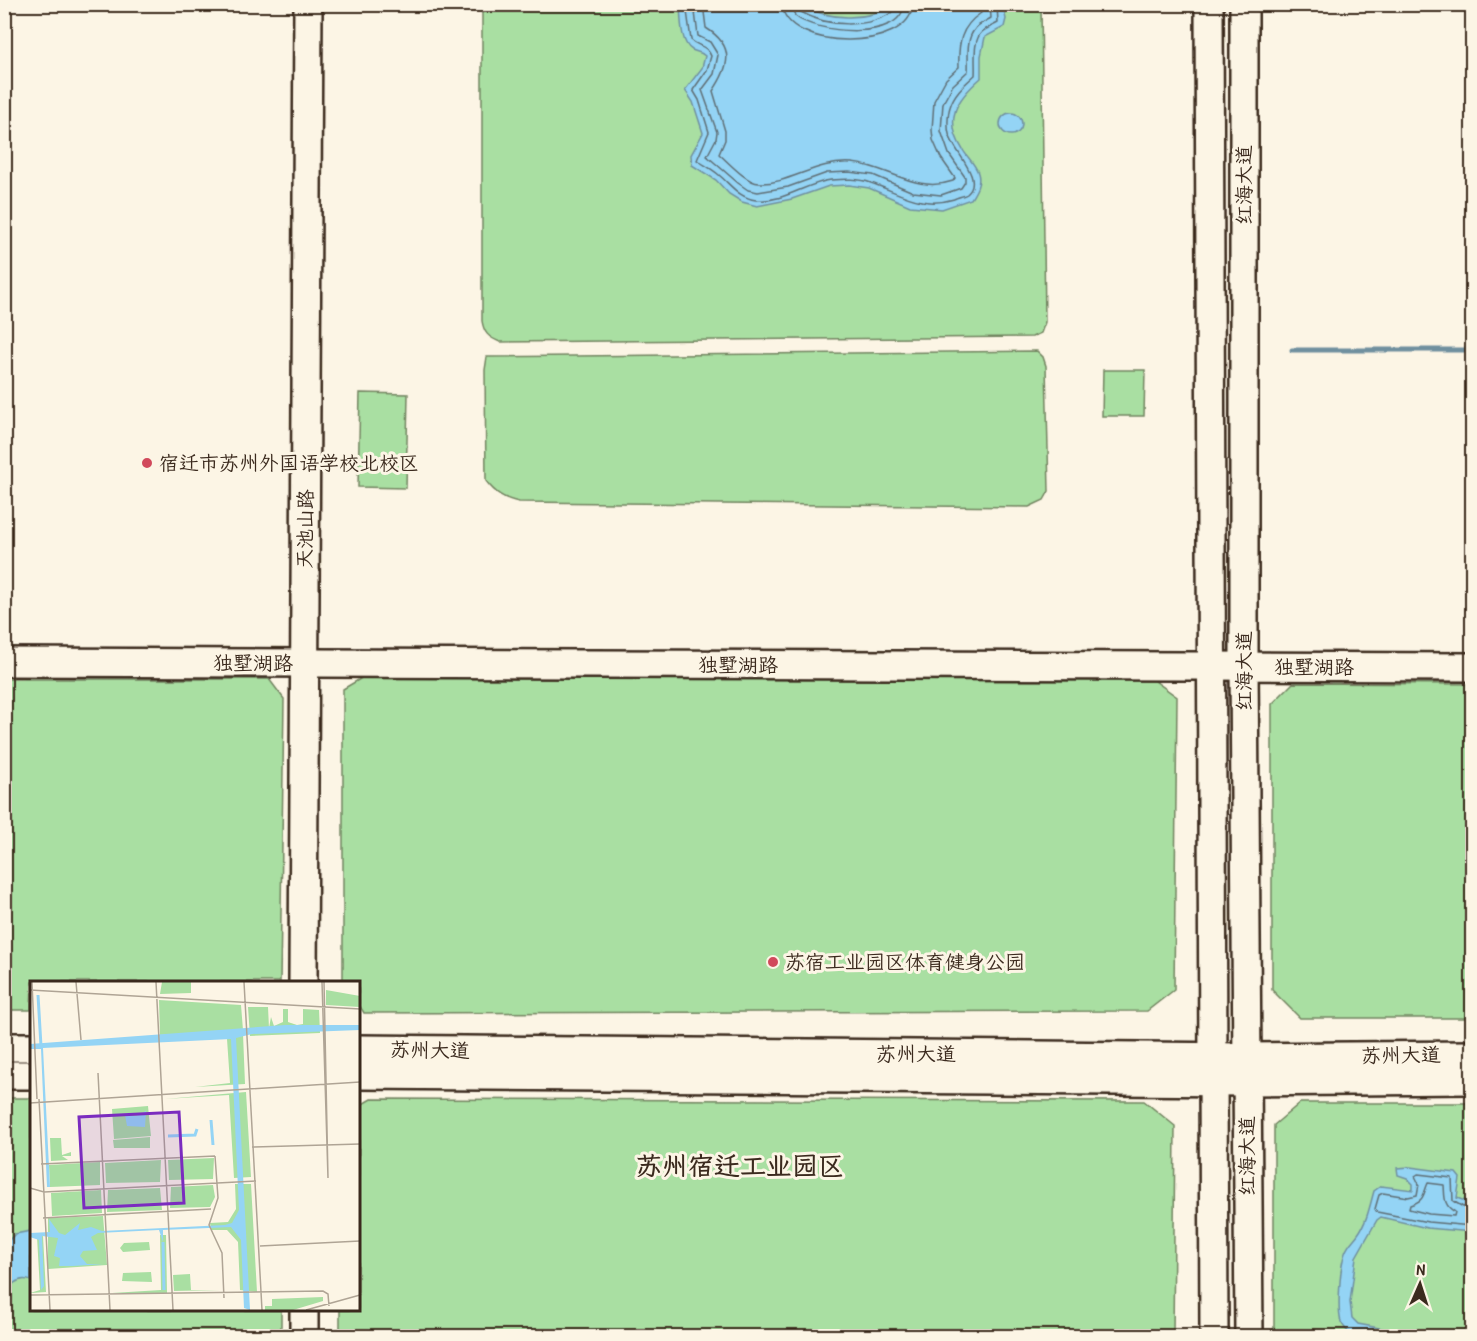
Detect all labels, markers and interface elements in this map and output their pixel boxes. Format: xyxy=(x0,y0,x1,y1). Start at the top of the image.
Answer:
street label: 红海大道 xyxy=(1230,145,1257,225)
place label: 宿迁市苏州外国语学校北校区 xyxy=(159,449,419,476)
marker: 宿迁市苏州外国语学校北校区 xyxy=(140,456,154,470)
street label: 天池山路 xyxy=(290,488,319,569)
street label: 红海大道 xyxy=(1230,631,1257,711)
street label: 独墅湖路 xyxy=(213,649,294,676)
street label: 独墅湖路 xyxy=(698,651,779,678)
street label: 独墅湖路 xyxy=(1274,653,1355,680)
place label: 苏宿工业园区体育健身公园 xyxy=(785,948,1025,975)
marker: 苏宿工业园区体育健身公园 xyxy=(766,955,780,969)
inset map xyxy=(30,981,360,1311)
street label: 苏州大道 xyxy=(390,1035,470,1064)
street label: 苏州大道 xyxy=(876,1040,956,1067)
street label: 苏州大道 xyxy=(1361,1040,1441,1069)
street label: 红海大道 xyxy=(1233,1116,1260,1196)
district label: 苏州宿迁工业园区 xyxy=(636,1148,844,1183)
north arrow xyxy=(1390,1254,1450,1314)
text: N xyxy=(1416,1258,1426,1280)

